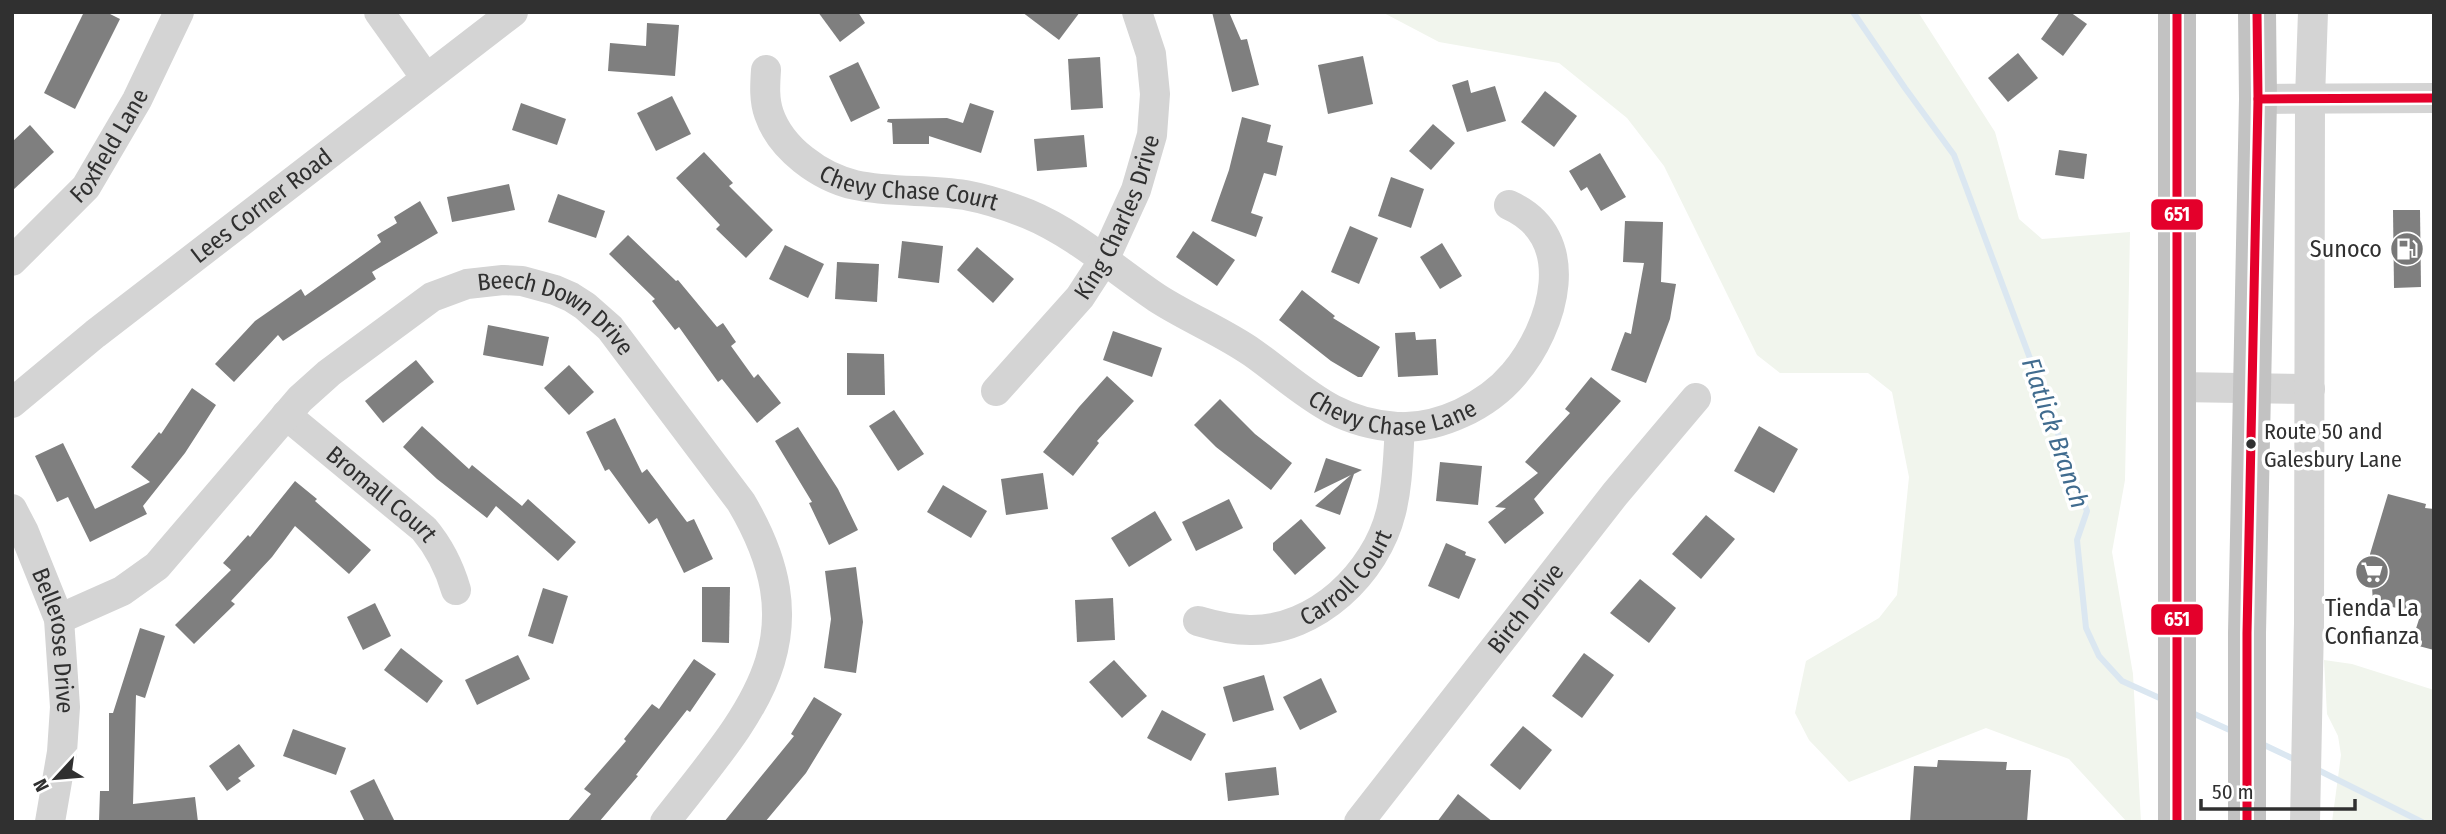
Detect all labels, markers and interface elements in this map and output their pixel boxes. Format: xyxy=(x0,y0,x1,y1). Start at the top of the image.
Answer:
street label: Foxfield Lane xyxy=(64,84,154,209)
street label: King Charles Drive xyxy=(1068,132,1165,305)
street label: Lees Corner Road xyxy=(185,143,338,269)
street label: Chevy Chase Court xyxy=(815,159,1002,217)
line badge: 651 xyxy=(2150,198,2204,231)
text: 651 xyxy=(2164,203,2190,226)
fuel station icon: Sunoco xyxy=(2388,230,2426,268)
place label: Sunoco xyxy=(2310,235,2382,263)
street label: Beech Down Drive xyxy=(476,266,640,361)
water label: Flatlick Branch xyxy=(2015,354,2095,512)
street label: Chevy Chase Lane xyxy=(1303,385,1481,441)
place label: Route 50 and Galesbury Lane xyxy=(2264,418,2402,473)
marker: Route 50 and Galesbury Lane xyxy=(2244,437,2258,451)
street label: Bromall Court xyxy=(321,440,443,548)
street label: Carroll Court xyxy=(1295,525,1398,632)
supermarket icon: Tienda La Confianza xyxy=(2353,553,2391,591)
street label: Birch Drive xyxy=(1482,558,1569,659)
street label: Bellerose Drive xyxy=(26,564,79,714)
place label: Tienda La Confianza xyxy=(2325,594,2419,650)
line badge: 651 xyxy=(2150,603,2204,636)
text: 651 xyxy=(2164,608,2190,631)
north arrow xyxy=(21,743,91,813)
scale bar xyxy=(2201,768,2355,812)
text: N xyxy=(28,775,54,795)
text: 50 m xyxy=(2212,779,2254,805)

